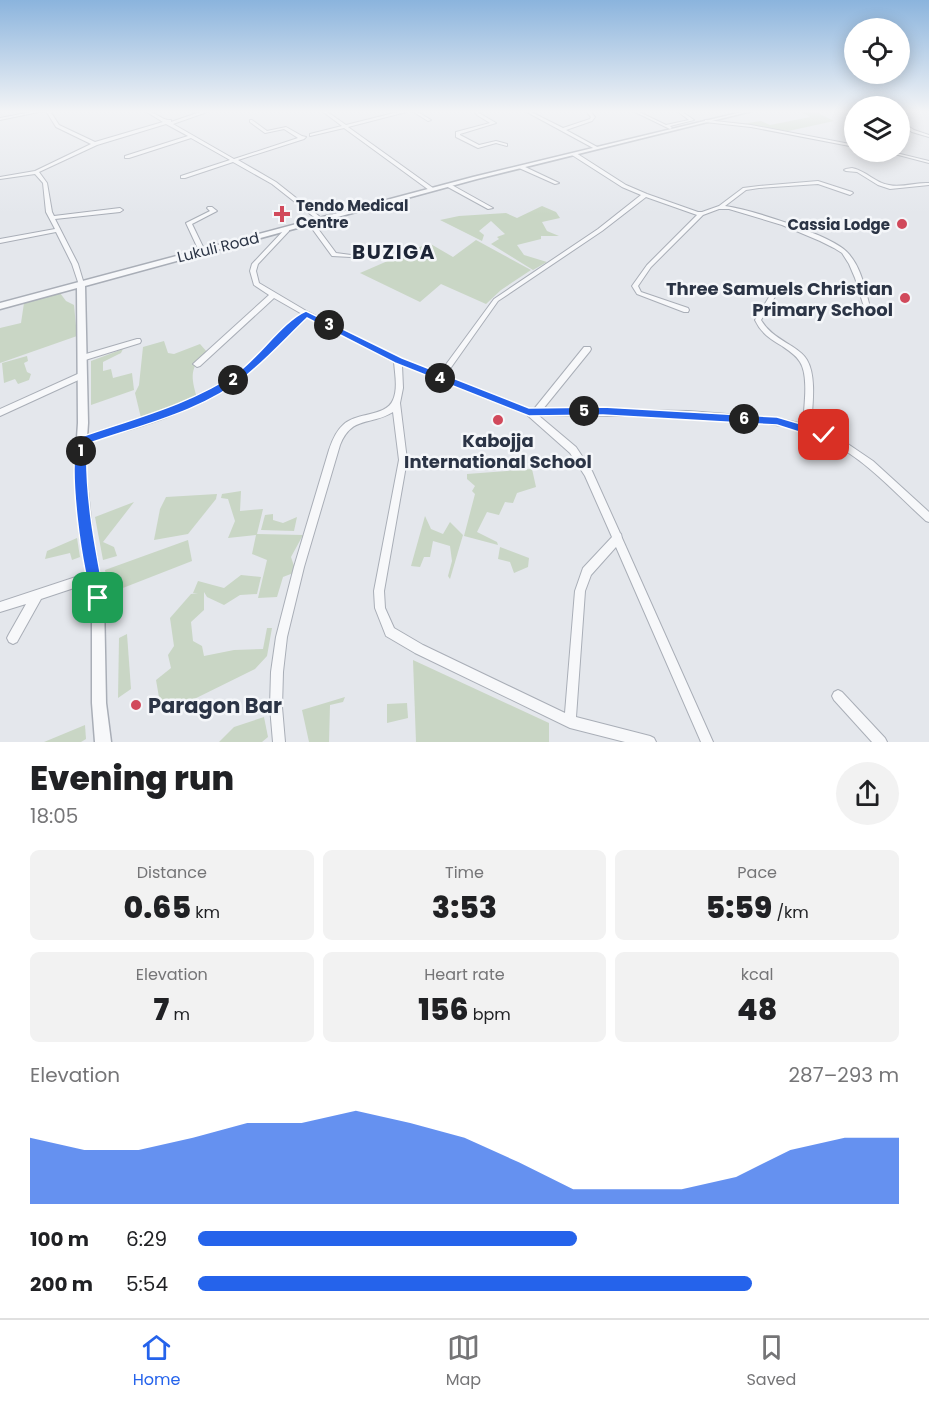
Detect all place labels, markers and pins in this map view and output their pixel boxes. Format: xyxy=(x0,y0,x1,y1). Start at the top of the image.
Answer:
place label: Tendo Medical Centre xyxy=(296,195,408,233)
marker: Tendo Medical Centre xyxy=(273,205,291,223)
place label: Cassia Lodge xyxy=(788,214,890,235)
marker: Cassia Lodge xyxy=(895,217,909,231)
place label: Three Samuels Christian Primary School xyxy=(666,276,893,322)
marker: Three Samuels Christian Primary School xyxy=(898,291,912,305)
pin: 3 xyxy=(314,310,344,340)
pin: 4 xyxy=(425,363,455,393)
pin: 2 xyxy=(218,365,248,395)
pin: 5 xyxy=(569,396,599,426)
pin: 6 xyxy=(729,404,759,434)
pin xyxy=(798,409,849,460)
marker: Kabojja International School xyxy=(491,413,505,427)
place label: Kabojja International School xyxy=(404,428,592,474)
pin: 1 xyxy=(66,436,96,466)
pin xyxy=(72,572,123,623)
place label: Paragon Bar xyxy=(148,691,282,720)
marker: Paragon Bar xyxy=(129,698,143,712)

